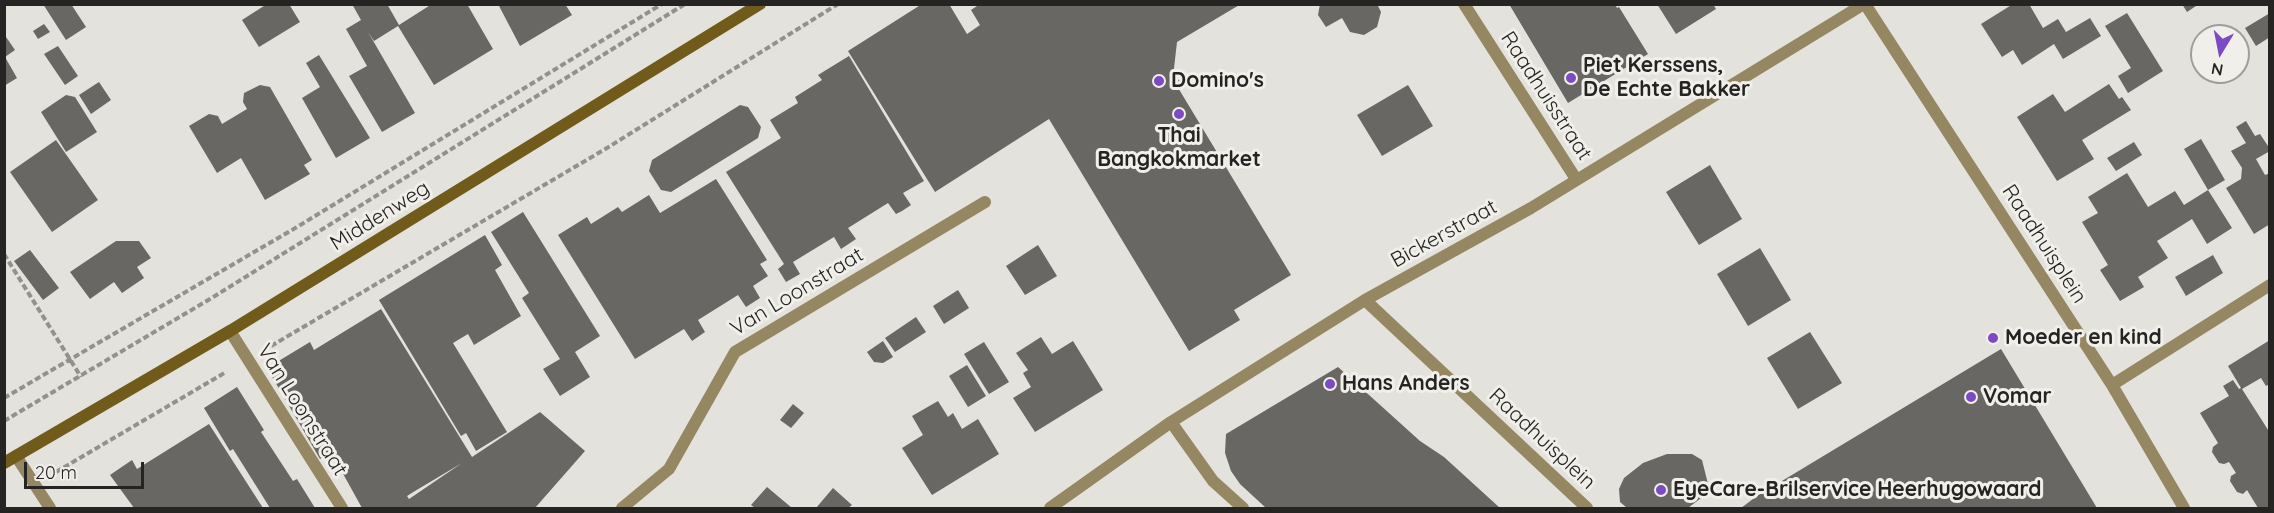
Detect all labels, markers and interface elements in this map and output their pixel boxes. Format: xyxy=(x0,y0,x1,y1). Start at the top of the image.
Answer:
north arrow xyxy=(2190,24,2250,84)
street label: Raadhuisstraat xyxy=(1495,27,1597,165)
place label: Piet Kerssens, De Echte Bakker xyxy=(1583,53,1750,103)
text: N xyxy=(2210,59,2225,81)
place label: Domino's xyxy=(1171,68,1264,94)
marker: Piet Kerssens, De Echte Bakker xyxy=(1564,71,1578,85)
marker: Domino's xyxy=(1152,74,1166,88)
marker: Thai Bangkokmarket xyxy=(1172,107,1186,121)
place label: Thai Bangkokmarket xyxy=(1097,123,1261,173)
street label: Middenweg xyxy=(326,176,434,256)
street label: Raadhuisplein xyxy=(1996,180,2092,308)
street label: Bickerstraat xyxy=(1387,195,1501,273)
street label: Van Loonstraat xyxy=(726,242,868,342)
place label: Moeder en kind xyxy=(2005,325,2162,351)
marker: Moeder en kind xyxy=(1986,331,2000,345)
street label: Van Loonstraat xyxy=(251,339,353,481)
place label: Hans Anders xyxy=(1342,371,1470,397)
marker: Hans Anders xyxy=(1323,377,1337,391)
street label: Raadhuisplein xyxy=(1483,383,1601,495)
place label: Vomar xyxy=(1983,384,2052,410)
marker: Vomar xyxy=(1964,390,1978,404)
scale bar xyxy=(27,450,147,488)
text: 20 m xyxy=(35,461,77,484)
place label: EyeCare-Brilservice Heerhugowaard xyxy=(1673,477,2041,503)
marker: EyeCare-Brilservice Heerhugowaard xyxy=(1654,483,1668,497)

